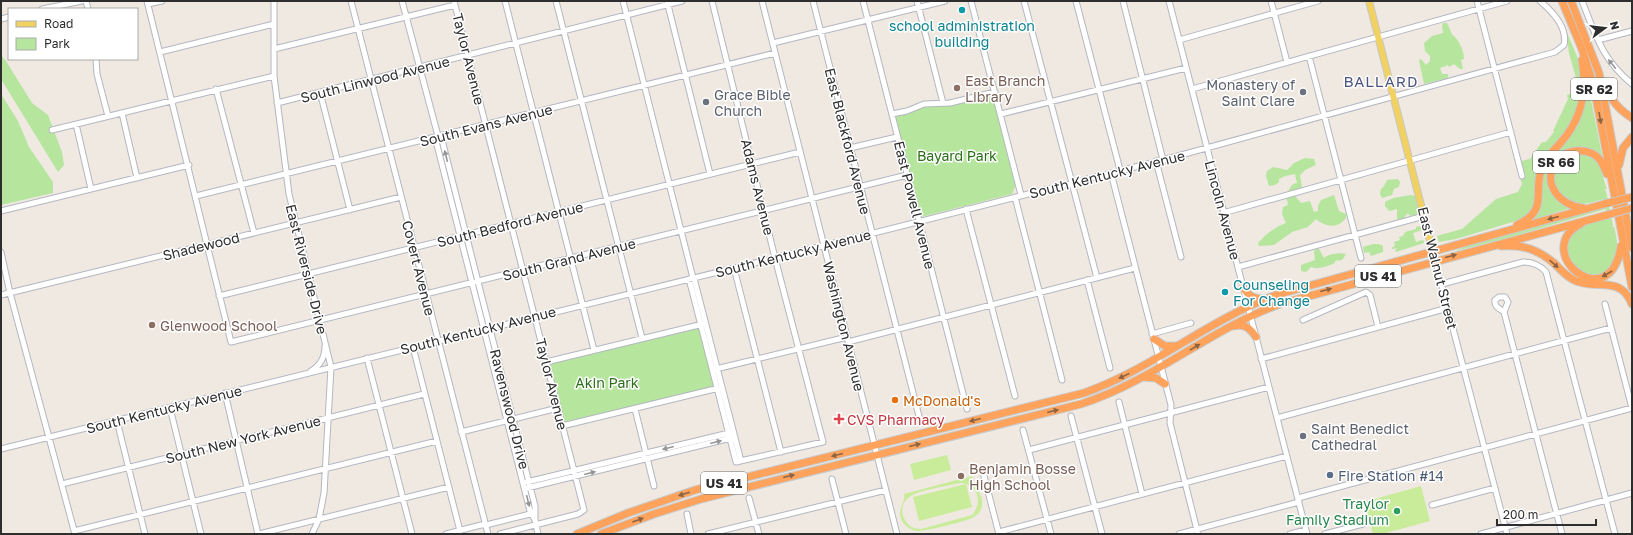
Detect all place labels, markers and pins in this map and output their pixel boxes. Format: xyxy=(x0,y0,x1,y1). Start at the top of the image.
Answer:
marker: school administration building xyxy=(957,5,967,15)
place label: school administration building xyxy=(889,17,1035,50)
place label: East Branch Library xyxy=(965,72,1045,105)
place label: Monastery of Saint Clare xyxy=(1206,76,1295,109)
marker: East Branch Library xyxy=(952,83,962,93)
place label: Grace Bible Church xyxy=(714,86,791,119)
marker: Monastery of Saint Clare xyxy=(1298,87,1308,97)
marker: Grace Bible Church xyxy=(701,97,711,107)
place label: Counseling For Change xyxy=(1233,276,1310,309)
marker: Counseling For Change xyxy=(1220,287,1230,297)
place label: Glenwood School xyxy=(160,317,277,334)
marker: Glenwood School xyxy=(147,320,157,330)
place label: McDonald's xyxy=(903,392,981,409)
marker: McDonald's xyxy=(890,395,900,405)
place label: CVS Pharmacy xyxy=(847,411,945,428)
marker: CVS Pharmacy xyxy=(834,414,844,424)
place label: Saint Benedict Cathedral xyxy=(1311,420,1409,453)
marker: Saint Benedict Cathedral xyxy=(1298,431,1308,441)
place label: Benjamin Bosse High School xyxy=(969,460,1076,493)
place label: Fire Station #14 xyxy=(1338,467,1444,484)
marker: Fire Station #14 xyxy=(1325,470,1335,480)
marker: Benjamin Bosse High School xyxy=(956,471,966,481)
place label: Traylor Family Stadium xyxy=(1286,495,1390,528)
marker: Traylor Family Stadium xyxy=(1392,506,1402,516)

